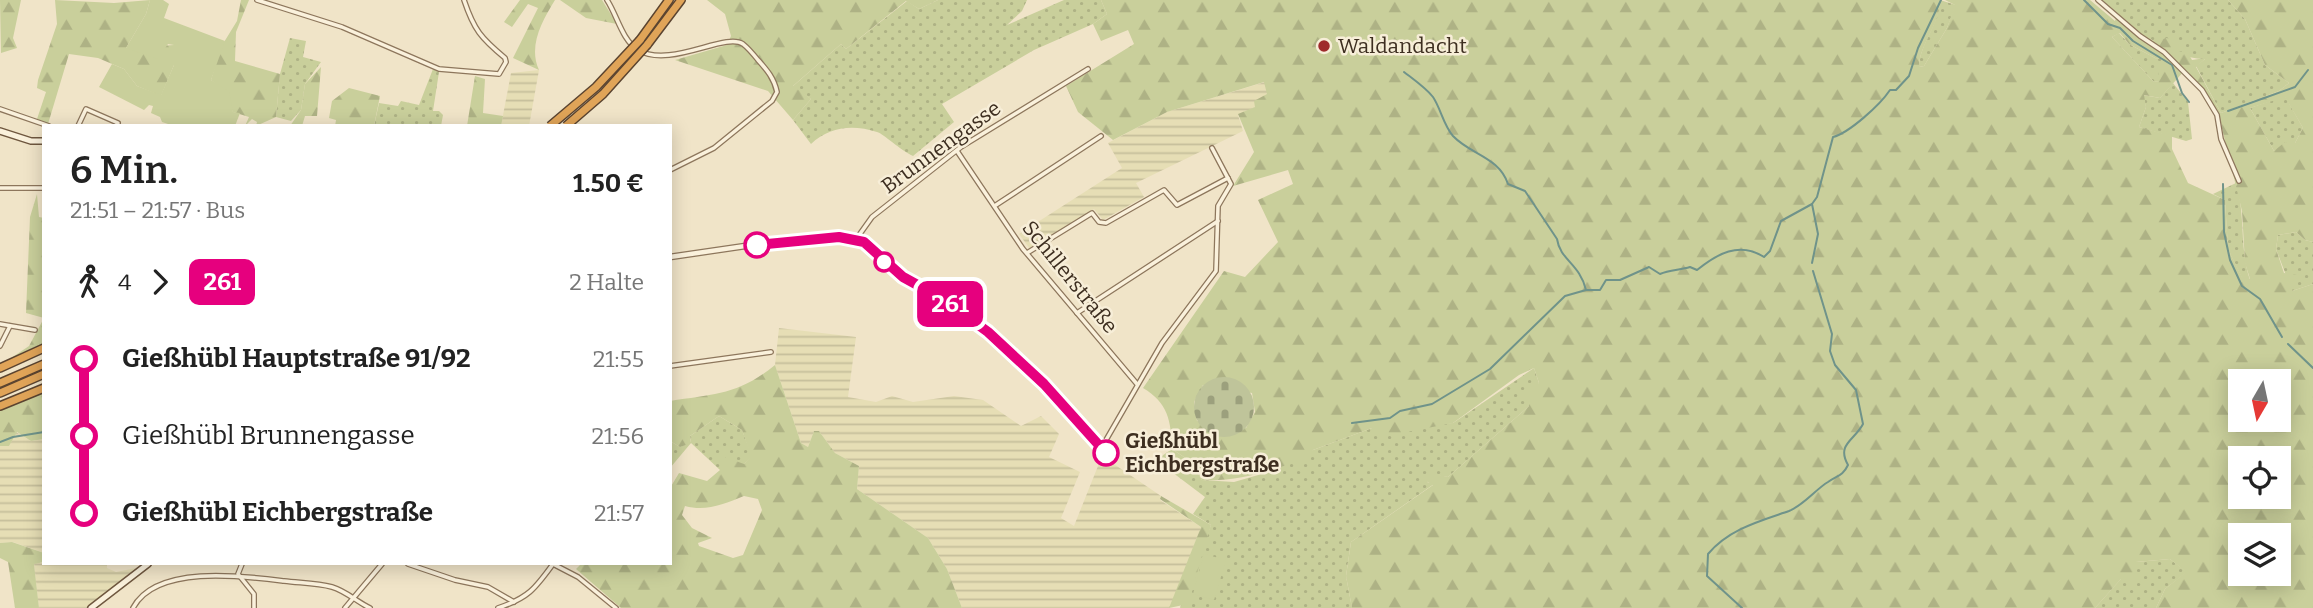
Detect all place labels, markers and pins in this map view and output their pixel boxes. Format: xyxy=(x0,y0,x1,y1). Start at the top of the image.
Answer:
place label: Waldandacht xyxy=(1338,33,1467,59)
marker: Waldandacht xyxy=(1316,38,1332,54)
unlabelled marker xyxy=(744,232,770,258)
unlabelled marker xyxy=(874,252,894,272)
place label: Gießhübl Eichbergstraße xyxy=(1125,428,1279,478)
marker: Gießhübl Eichbergstraße xyxy=(1093,440,1119,466)

